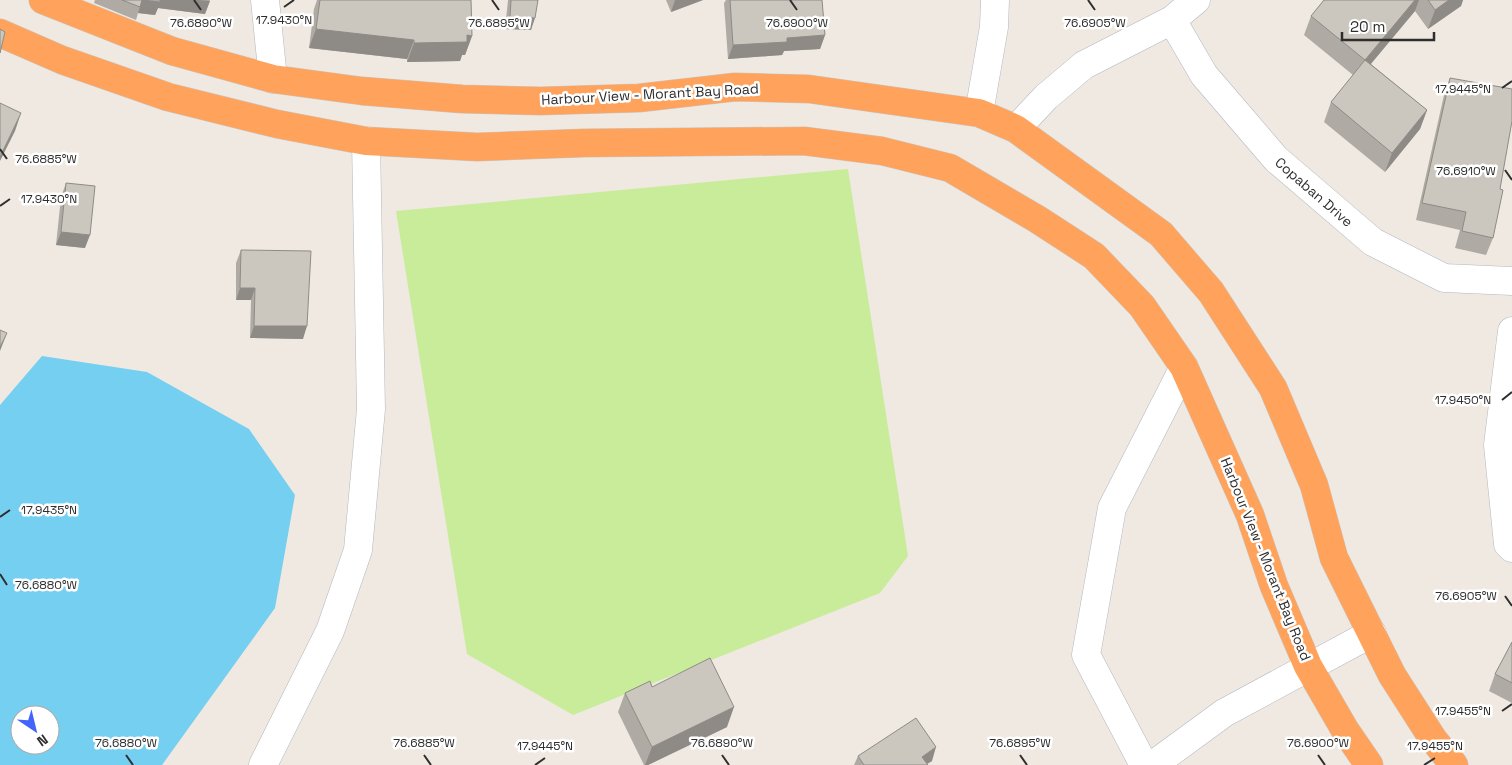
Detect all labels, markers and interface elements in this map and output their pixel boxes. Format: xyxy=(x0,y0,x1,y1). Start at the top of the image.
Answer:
scale bar xyxy=(1342,10,1434,42)
text: 17.9430°N xyxy=(256,12,312,28)
text: 76.6890°W xyxy=(170,15,232,31)
text: 76.6895°W xyxy=(468,15,530,31)
text: 76.6900°W xyxy=(766,15,829,31)
text: 76.6905°W xyxy=(1064,15,1126,31)
text: 20 m xyxy=(1350,17,1385,36)
street label: Harbour View - Morant Bay Road xyxy=(541,79,759,109)
text: 17.9445°N xyxy=(1435,81,1491,97)
text: 76.6885°W xyxy=(15,151,77,167)
street label: Copaban Drive xyxy=(1271,153,1357,231)
text: 76.6910°W xyxy=(1436,163,1496,179)
text: 17.9430°N xyxy=(21,191,77,207)
text: 17.9450°N xyxy=(1435,392,1491,408)
street label: Harbour View - Morant Bay Road xyxy=(1217,455,1315,663)
text: 17.9435°N xyxy=(21,502,77,518)
text: 76.6880°W xyxy=(15,577,78,593)
text: 76.6905°W xyxy=(1435,588,1497,604)
text: 17.9455°N xyxy=(1435,703,1491,719)
north arrow xyxy=(10,705,60,755)
text: N xyxy=(33,731,51,751)
text: 76.6880°W xyxy=(95,735,158,751)
text: 76.6885°W xyxy=(393,735,455,751)
text: 76.6890°W xyxy=(691,735,753,751)
text: 76.6895°W xyxy=(989,735,1051,751)
text: 76.6900°W xyxy=(1287,735,1350,751)
text: 17.9445°N xyxy=(517,738,573,754)
text: 17.9455°N xyxy=(1407,738,1463,754)

